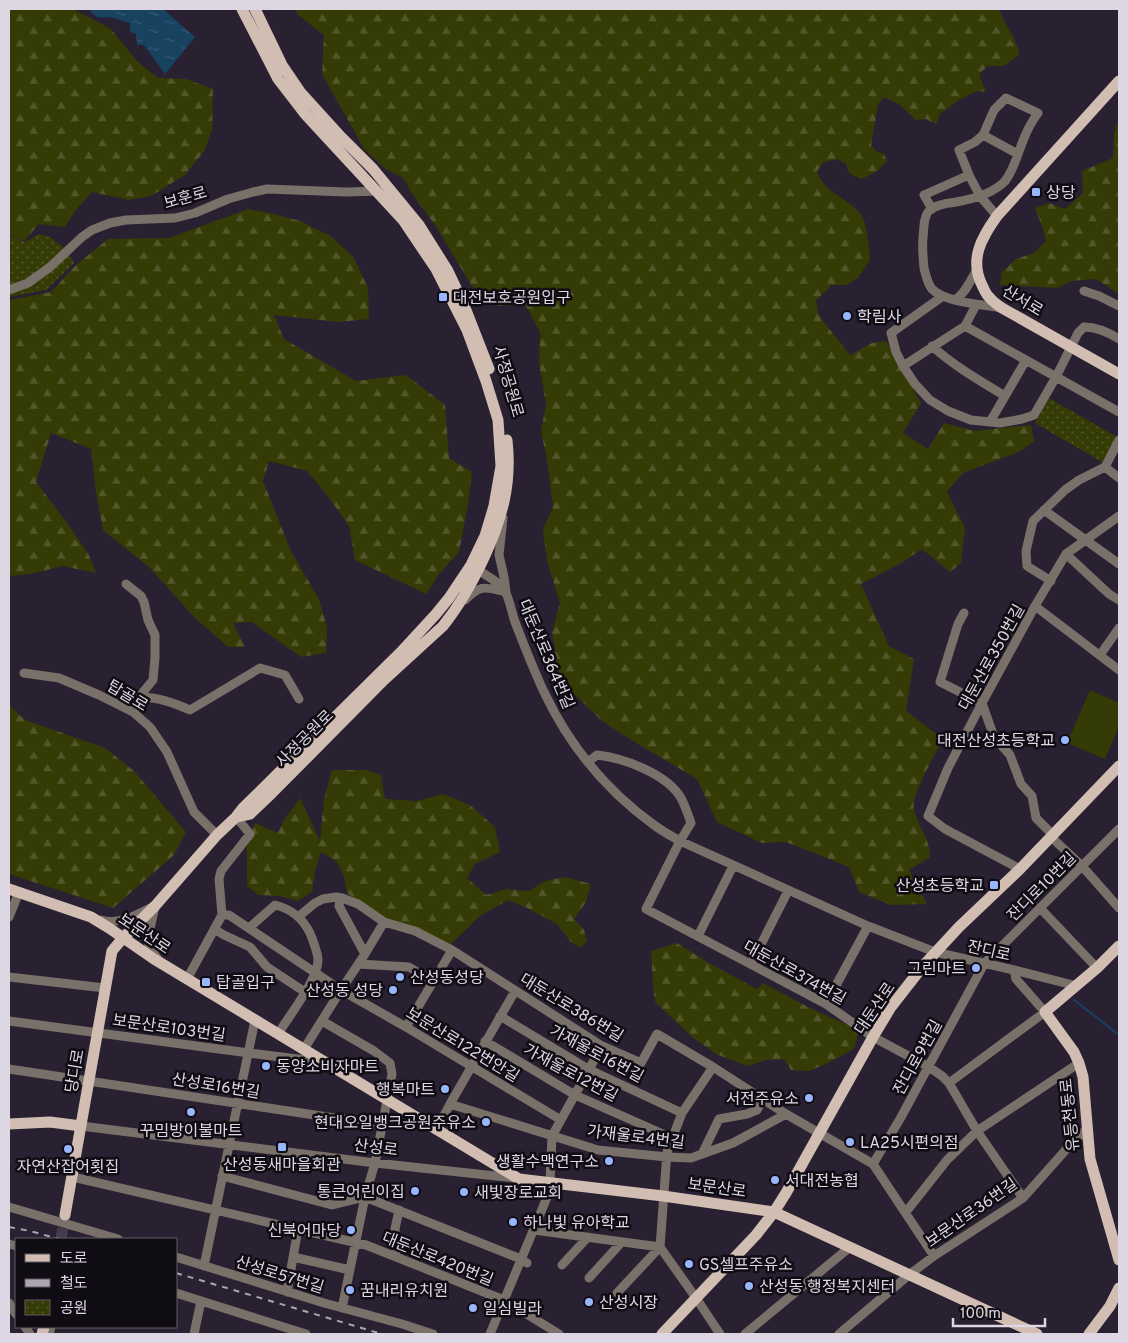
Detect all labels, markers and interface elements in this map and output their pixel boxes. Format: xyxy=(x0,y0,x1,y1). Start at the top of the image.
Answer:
street label: 보훈로 xyxy=(162,183,210,215)
place label: 상당 xyxy=(1046,184,1076,204)
marker: 상당 xyxy=(1030,186,1042,198)
street label: 산서로 xyxy=(998,282,1046,322)
place label: 대전보호공원입구 xyxy=(453,289,571,309)
marker: 대전보호공원입구 xyxy=(437,291,449,303)
place label: 학림사 xyxy=(857,308,901,328)
marker: 학림사 xyxy=(841,310,853,322)
street label: 사정공원로 xyxy=(487,343,527,420)
street label: 대둔산로364번길 xyxy=(513,597,577,713)
street label: 대둔산로350번길 xyxy=(955,601,1030,714)
street label: 탑골로 xyxy=(103,677,151,717)
street label: 사정공원로 xyxy=(272,706,339,773)
place label: 대전산성초등학교 xyxy=(937,732,1055,752)
marker: 대전산성초등학교 xyxy=(1059,734,1071,746)
street label: 잔디로10번길 xyxy=(1004,849,1081,926)
place label: 산성초등학교 xyxy=(896,877,984,897)
marker: 산성초등학교 xyxy=(988,879,1000,891)
street label: 보문산로 xyxy=(114,910,174,960)
street label: 대둔산로374번길 xyxy=(739,937,849,1010)
street label: 잔디로 xyxy=(965,937,1013,967)
place label: 그린마트 xyxy=(907,960,966,980)
marker: 그린마트 xyxy=(970,962,982,974)
place label: 산성동성당 xyxy=(410,969,484,989)
street label: 대둔산로386번길 xyxy=(516,970,626,1047)
marker: 산성동성당 xyxy=(394,971,406,983)
place label: 탑골입구 xyxy=(216,974,275,994)
marker: 탑골입구 xyxy=(200,976,212,988)
street label: 대둔산로 xyxy=(851,979,901,1039)
place label: 산성동 성당 xyxy=(306,982,383,1002)
marker: 산성동 성당 xyxy=(387,984,399,996)
street label: 보문산로122번안길 xyxy=(402,1004,522,1087)
street label: 보문산로103번길 xyxy=(111,1011,227,1047)
street label: 잔디로9번길 xyxy=(890,1017,948,1099)
street label: 가재울로16번길 xyxy=(546,1022,647,1088)
street label: 가재울로12번길 xyxy=(519,1041,621,1107)
street label: 당디로 xyxy=(62,1048,90,1095)
place label: 동양소비자마트 xyxy=(276,1058,379,1078)
marker: 동양소비자마트 xyxy=(260,1060,272,1072)
street label: 산성로16번길 xyxy=(170,1070,261,1104)
street label: 유등천동로 xyxy=(1057,1077,1085,1152)
place label: 행복마트 xyxy=(376,1081,435,1101)
marker: 행복마트 xyxy=(439,1083,451,1095)
place label: 서전주유소 xyxy=(725,1090,799,1110)
marker: 서전주유소 xyxy=(803,1092,815,1104)
marker: 꾸밈방이불마트 xyxy=(185,1106,197,1118)
place label: 현대오일뱅크공원주유소 xyxy=(314,1114,476,1134)
marker: 현대오일뱅크공원주유소 xyxy=(480,1116,492,1128)
place label: 꾸밈방이불마트 xyxy=(139,1122,243,1142)
street label: 가재울로4번길 xyxy=(586,1122,686,1154)
place label: LA25시편의점 xyxy=(860,1134,959,1154)
street label: 산성로 xyxy=(353,1136,399,1162)
marker: LA25시편의점 xyxy=(844,1136,856,1148)
marker: 산성동새마을회관 xyxy=(276,1141,288,1153)
marker: 자연산잡어횟집 xyxy=(62,1143,74,1155)
place label: 생활수맥연구소 xyxy=(496,1153,599,1173)
marker: 생활수맥연구소 xyxy=(603,1155,615,1167)
place label: 산성동새마을회관 xyxy=(223,1156,341,1176)
place label: 자연산잡어횟집 xyxy=(16,1158,120,1178)
place label: 서대전농협 xyxy=(785,1172,859,1192)
marker: 서대전농협 xyxy=(769,1174,781,1186)
street label: 보문산로 xyxy=(686,1175,748,1203)
street label: 보문산로36번길 xyxy=(922,1175,1022,1253)
place label: 통큰어린이집 xyxy=(317,1183,405,1203)
place label: 새빛장로교회 xyxy=(474,1184,562,1204)
marker: 통큰어린이집 xyxy=(409,1185,421,1197)
marker: 새빛장로교회 xyxy=(458,1186,470,1198)
place label: 하나빛 유아학교 xyxy=(523,1214,630,1234)
marker: 하나빛 유아학교 xyxy=(507,1216,519,1228)
place label: 신북어마당 xyxy=(267,1222,341,1242)
marker: 신북어마당 xyxy=(345,1224,357,1236)
street label: 대둔산로420번길 xyxy=(379,1228,496,1291)
legend xyxy=(15,1238,178,1328)
text: 도로 xyxy=(60,1250,88,1269)
street label: 산성로57번길 xyxy=(233,1253,326,1299)
place label: GS셀프주유소 xyxy=(699,1256,793,1276)
marker: GS셀프주유소 xyxy=(683,1258,695,1270)
text: 철도 xyxy=(60,1275,88,1294)
place label: 산성동 행정복지센터 xyxy=(759,1278,895,1298)
marker: 산성동 행정복지센터 xyxy=(743,1280,755,1292)
place label: 꿈내리유치원 xyxy=(360,1282,448,1302)
marker: 꿈내리유치원 xyxy=(344,1284,356,1296)
place label: 산성시장 xyxy=(599,1294,658,1314)
marker: 산성시장 xyxy=(583,1296,595,1308)
scale bar xyxy=(953,1296,1046,1328)
text: 공원 xyxy=(60,1300,88,1319)
place label: 일심빌라 xyxy=(483,1300,542,1320)
marker: 일심빌라 xyxy=(467,1302,479,1314)
text: 100 m xyxy=(960,1305,1001,1324)

